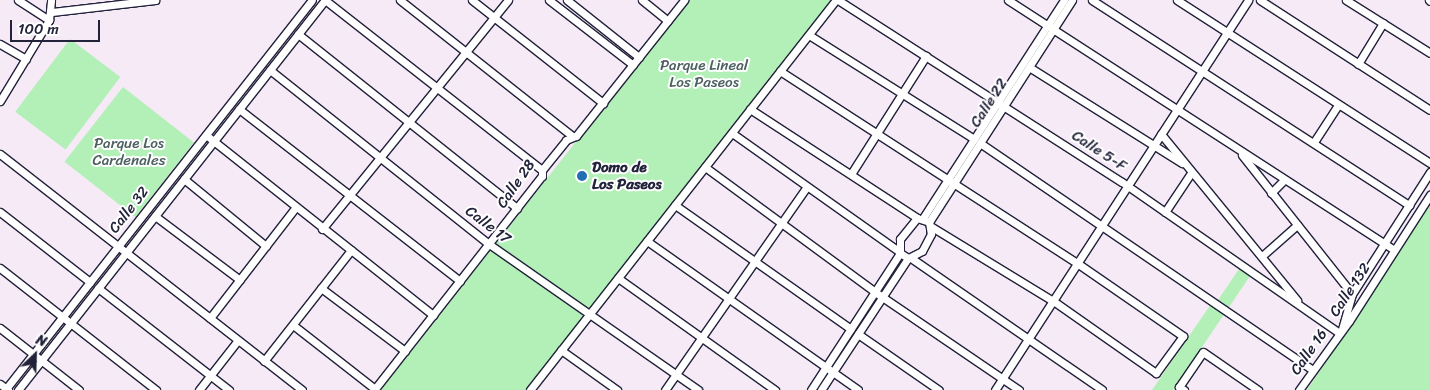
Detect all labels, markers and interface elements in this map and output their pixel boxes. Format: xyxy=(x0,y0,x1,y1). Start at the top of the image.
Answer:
scale bar xyxy=(12,10,102,42)
text: 100 m xyxy=(18,16,59,42)
park label: Parque Lineal Los Paseos xyxy=(660,56,748,91)
street label: Calle 22 xyxy=(967,75,1011,131)
street label: Calle 5-F xyxy=(1068,127,1130,175)
park label: Parque Los Cardenales xyxy=(92,134,166,169)
street label: Calle 28 xyxy=(493,156,539,212)
place label: Domo de Los Paseos xyxy=(592,158,663,193)
marker: Domo de Los Paseos xyxy=(576,170,588,182)
street label: Calle 32 xyxy=(105,183,153,237)
street label: Calle 17 xyxy=(462,202,514,248)
street label: Calle 132 xyxy=(1326,260,1374,320)
street label: Calle 16 xyxy=(1287,326,1331,378)
text: N xyxy=(32,327,51,354)
north arrow xyxy=(10,330,60,380)

